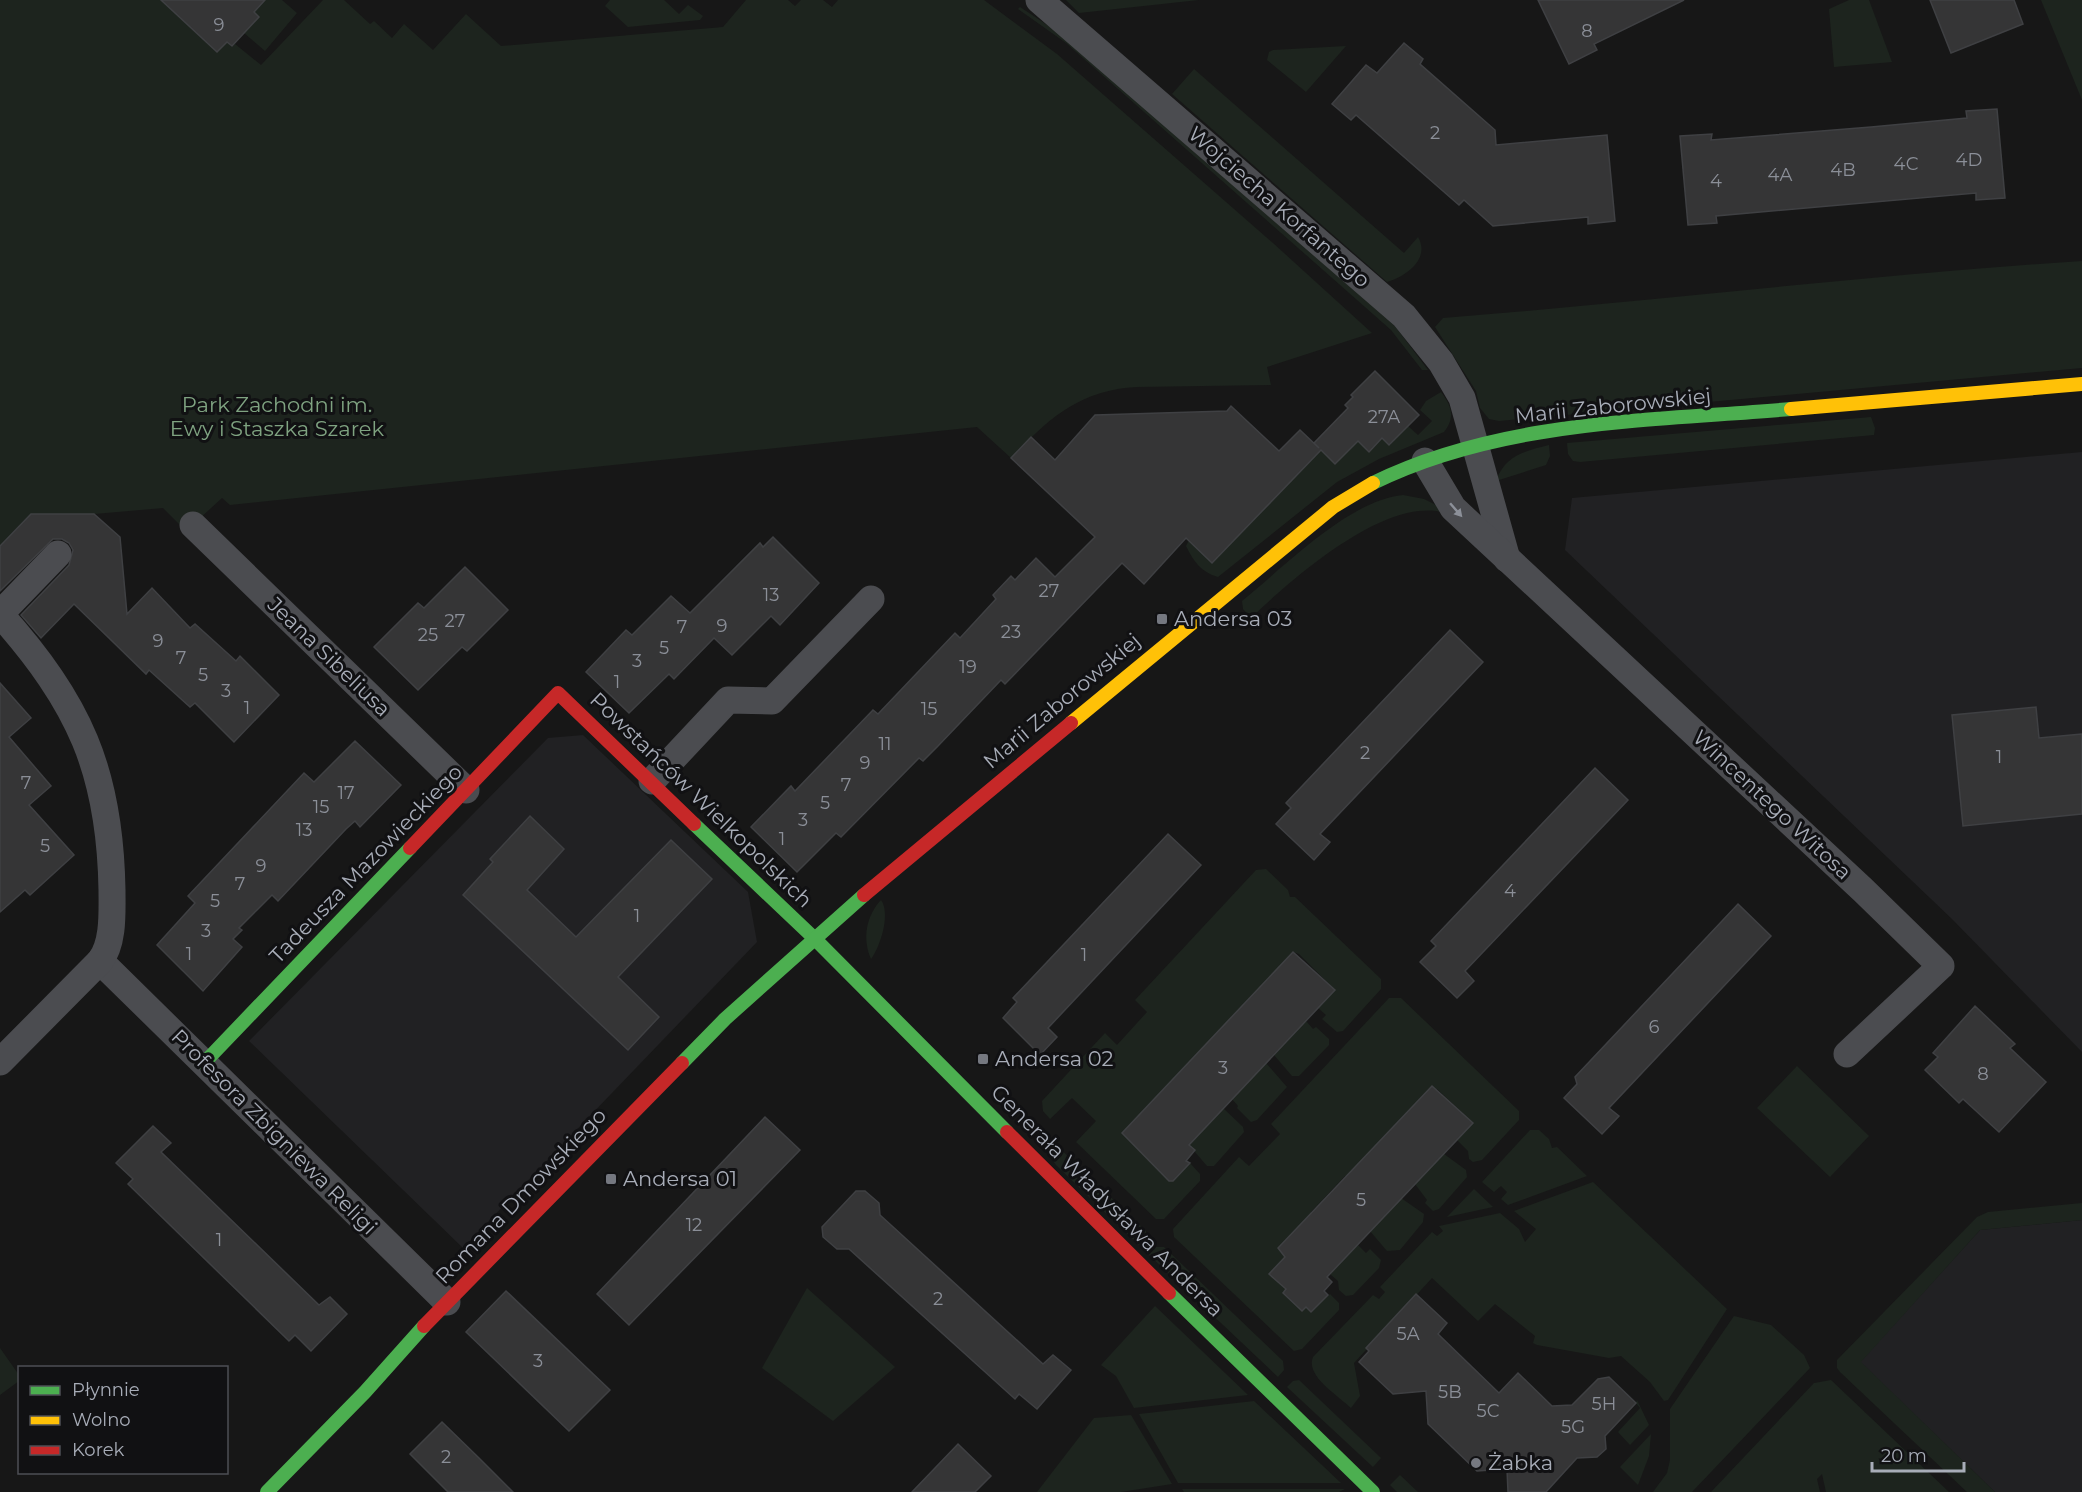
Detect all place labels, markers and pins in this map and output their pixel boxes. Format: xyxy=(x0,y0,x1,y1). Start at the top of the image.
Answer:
place label: Andersa 03 xyxy=(1174,606,1292,631)
marker: Andersa 03 xyxy=(1155,612,1169,626)
place label: Andersa 02 xyxy=(995,1046,1114,1071)
marker: Andersa 02 xyxy=(976,1052,990,1066)
place label: Andersa 01 xyxy=(623,1166,737,1191)
marker: Andersa 01 xyxy=(604,1172,618,1186)
place label: Żabka xyxy=(1488,1450,1553,1475)
marker: Żabka xyxy=(1469,1456,1483,1470)

